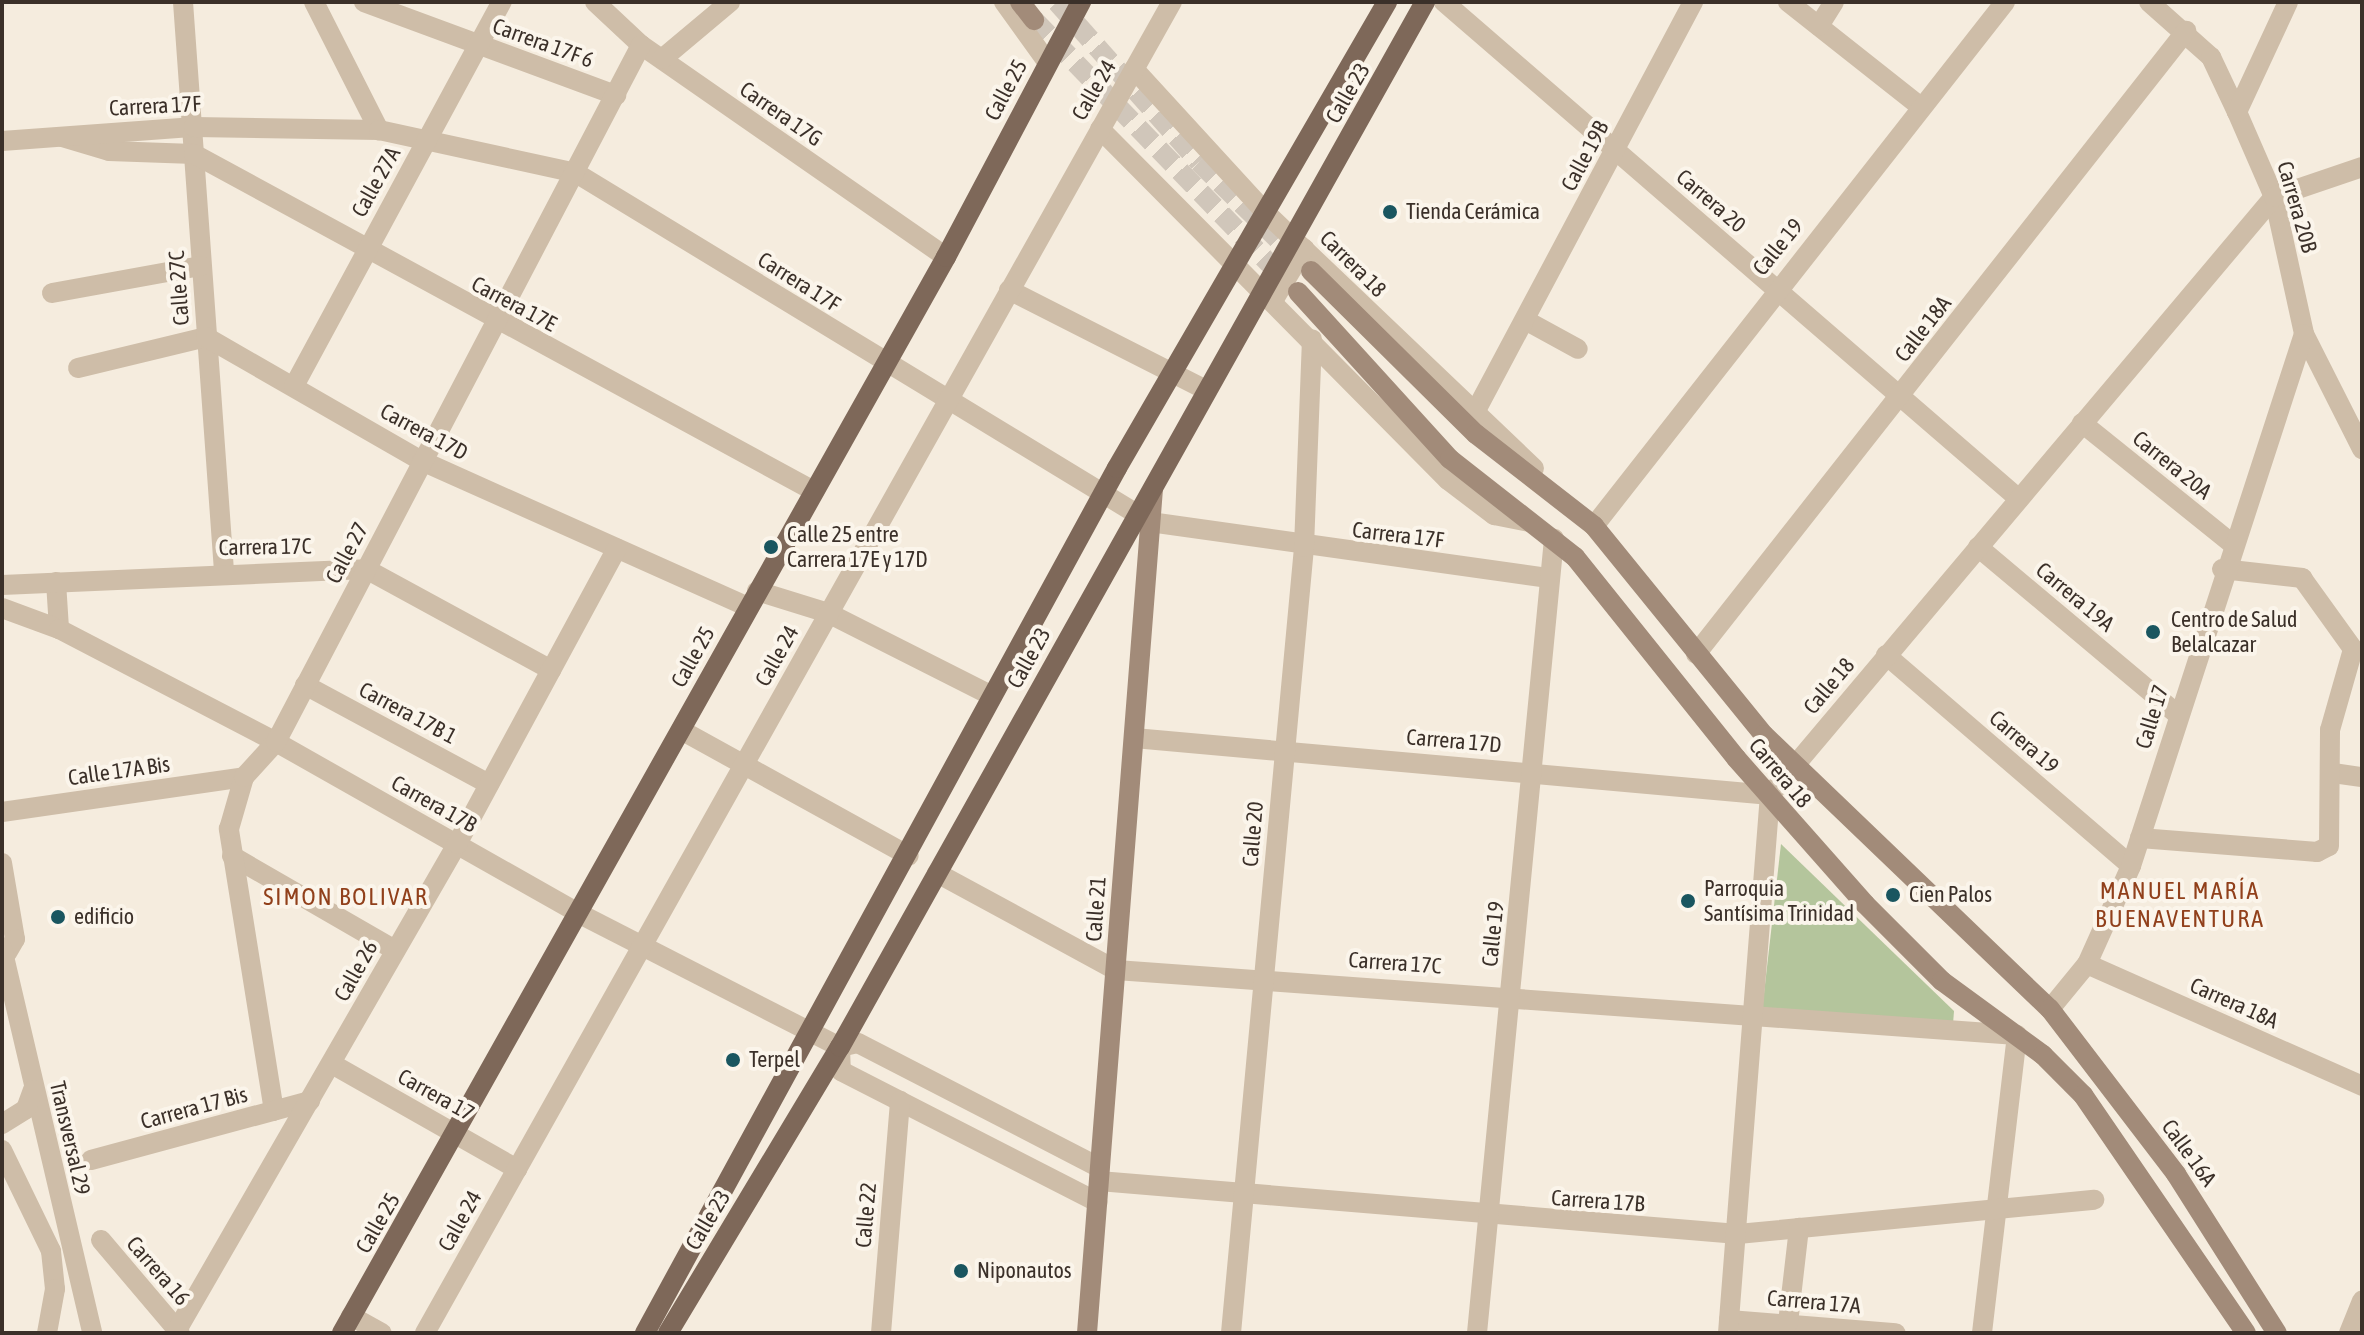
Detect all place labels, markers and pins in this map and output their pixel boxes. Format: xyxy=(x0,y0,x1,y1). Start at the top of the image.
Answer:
place label: Tienda Cerámica xyxy=(1406,199,1540,225)
marker: Tienda Cerámica xyxy=(1381,203,1399,221)
place label: Calle 25 entre Carrera 17E y 17D xyxy=(787,521,928,572)
marker: Calle 25 entre Carrera 17E y 17D xyxy=(762,538,780,556)
place label: Centro de Salud Belalcazar xyxy=(2171,606,2298,658)
marker: Centro de Salud Belalcazar xyxy=(2142,621,2164,643)
place label: Parroquia Santísima Trinidad xyxy=(1704,875,1854,926)
place label: Cien Palos xyxy=(1909,882,1992,908)
marker: Cien Palos xyxy=(1884,886,1902,904)
marker: Parroquia Santísima Trinidad xyxy=(1679,892,1697,910)
place label: edificio xyxy=(74,904,134,930)
marker: edificio xyxy=(49,908,67,926)
place label: Terpel xyxy=(749,1047,800,1073)
marker: Terpel xyxy=(724,1051,742,1069)
place label: Niponautos xyxy=(977,1258,1072,1284)
marker: Niponautos xyxy=(952,1262,970,1280)

